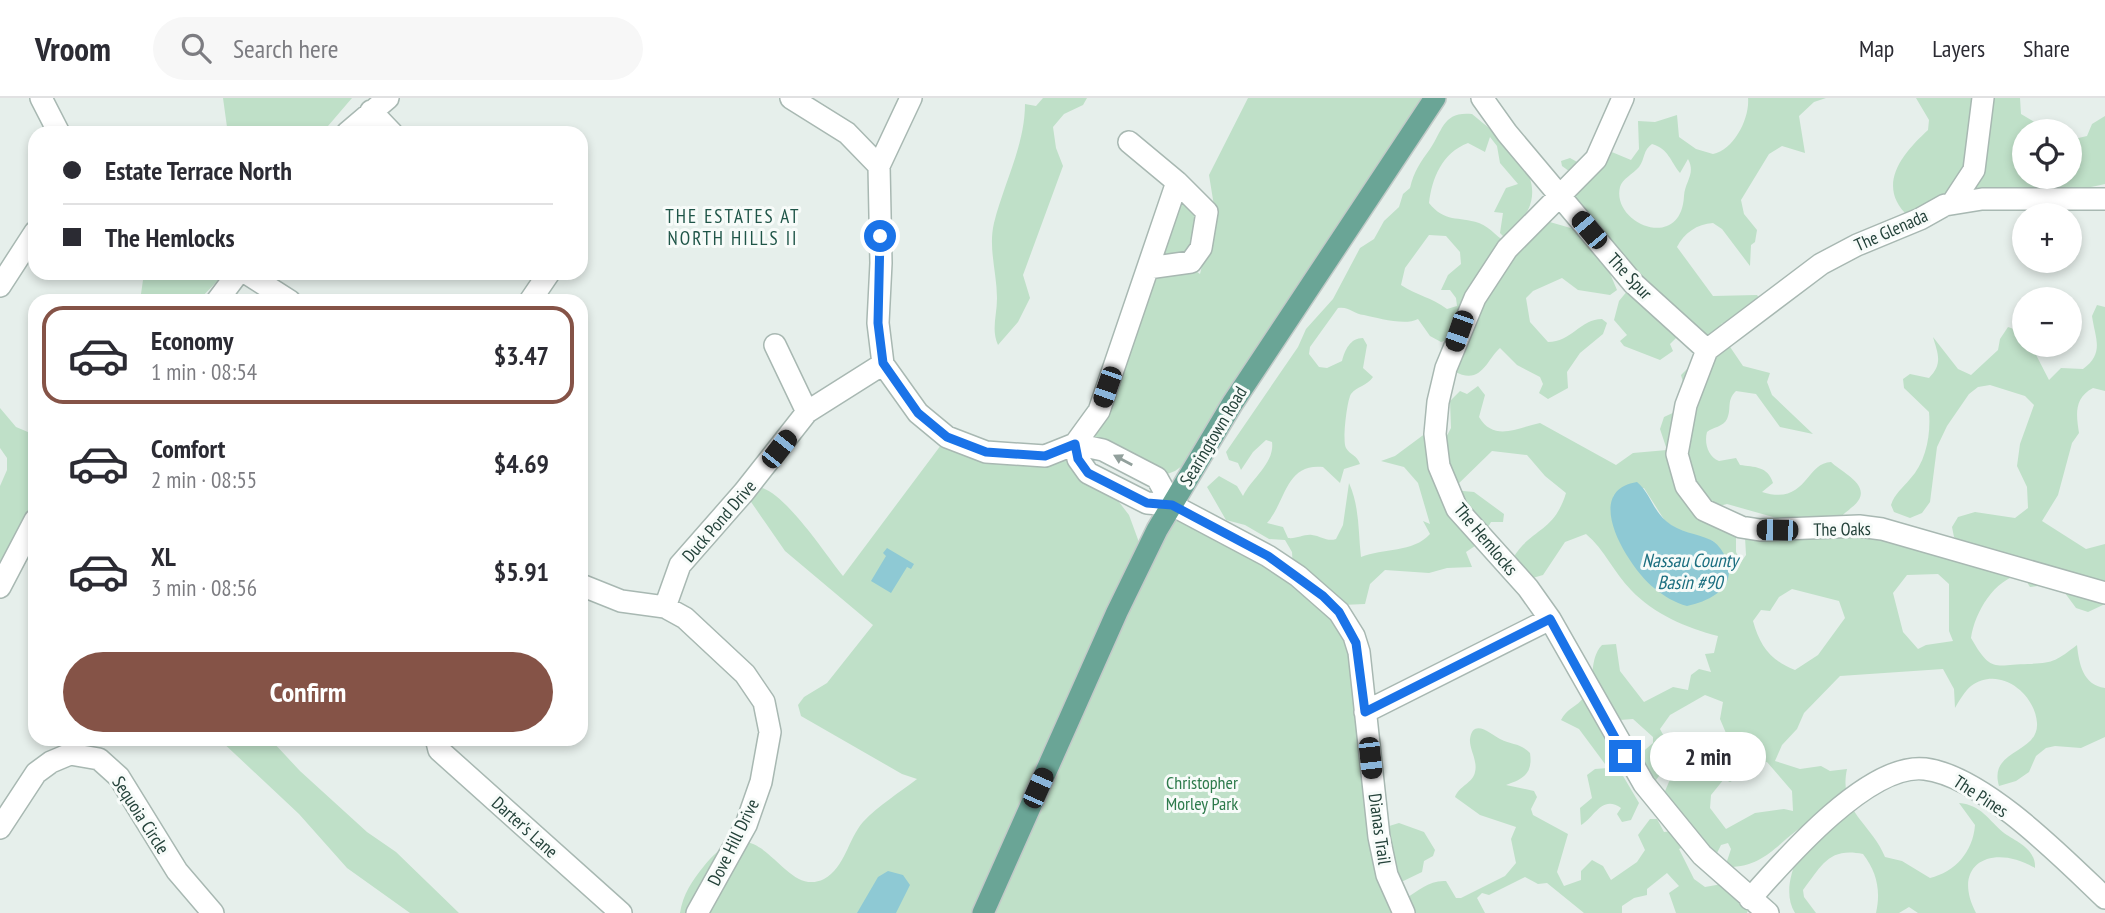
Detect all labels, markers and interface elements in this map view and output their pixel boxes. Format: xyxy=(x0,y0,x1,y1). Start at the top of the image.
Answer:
search box xyxy=(153,17,643,80)
text: Vroom xyxy=(35,27,111,70)
icon: search xyxy=(177,29,215,67)
text: Search here xyxy=(233,32,339,65)
text: Map xyxy=(1859,33,1894,64)
text: Layers xyxy=(1932,33,1985,64)
text: Share xyxy=(2023,33,2070,64)
map controls xyxy=(2012,119,2082,357)
button: locate xyxy=(2012,119,2082,189)
text: Estate Terrace North xyxy=(105,154,292,187)
button: + xyxy=(2012,203,2082,273)
district label: THE ESTATES AT NORTH HILLS II xyxy=(665,204,801,250)
street label: The Glenada xyxy=(1851,204,1931,256)
car xyxy=(1568,207,1611,253)
route start xyxy=(864,220,896,252)
text: The Hemlocks xyxy=(105,221,234,254)
street label: The Spur xyxy=(1603,248,1657,304)
button: − xyxy=(2012,287,2082,357)
car xyxy=(1443,308,1476,354)
icon: car xyxy=(67,324,130,387)
text: Economy xyxy=(151,324,233,357)
text: $3.47 xyxy=(494,339,549,372)
text: 1 min · 08:54 xyxy=(151,357,257,386)
car xyxy=(1091,364,1124,410)
street label: Searingtown Road xyxy=(1174,382,1252,490)
car xyxy=(758,426,801,472)
icon: car xyxy=(67,432,130,495)
text: Comfort xyxy=(151,432,225,465)
text: $4.69 xyxy=(494,447,549,480)
one-way arrow xyxy=(1113,455,1133,467)
text: 2 min · 08:55 xyxy=(151,465,257,494)
street label: Duck Pond Drive xyxy=(677,475,761,567)
street label: The Hemlocks xyxy=(1449,498,1523,580)
street label: The Oaks xyxy=(1813,517,1871,541)
car xyxy=(1756,519,1799,541)
icon: car xyxy=(67,540,130,603)
text: XL xyxy=(151,540,176,573)
water label: Nassau County Basin #90 xyxy=(1642,548,1741,594)
text: $5.91 xyxy=(494,555,549,588)
text: 3 min · 08:56 xyxy=(151,573,257,602)
button: Confirm xyxy=(63,652,553,732)
callout: 2 min xyxy=(1650,732,1765,780)
car xyxy=(1358,736,1383,780)
route end xyxy=(1609,740,1641,772)
text: 2 min xyxy=(1685,742,1731,771)
car xyxy=(1020,765,1057,811)
street label: The Pines xyxy=(1949,770,2013,822)
park label: Christopher Morley Park xyxy=(1166,771,1238,815)
street label: Sequoia Circle xyxy=(107,772,175,858)
street label: Darter's Lane xyxy=(487,791,563,863)
street label: Dianas Trail xyxy=(1364,792,1396,867)
street label: Dove Hill Drive xyxy=(702,795,764,889)

